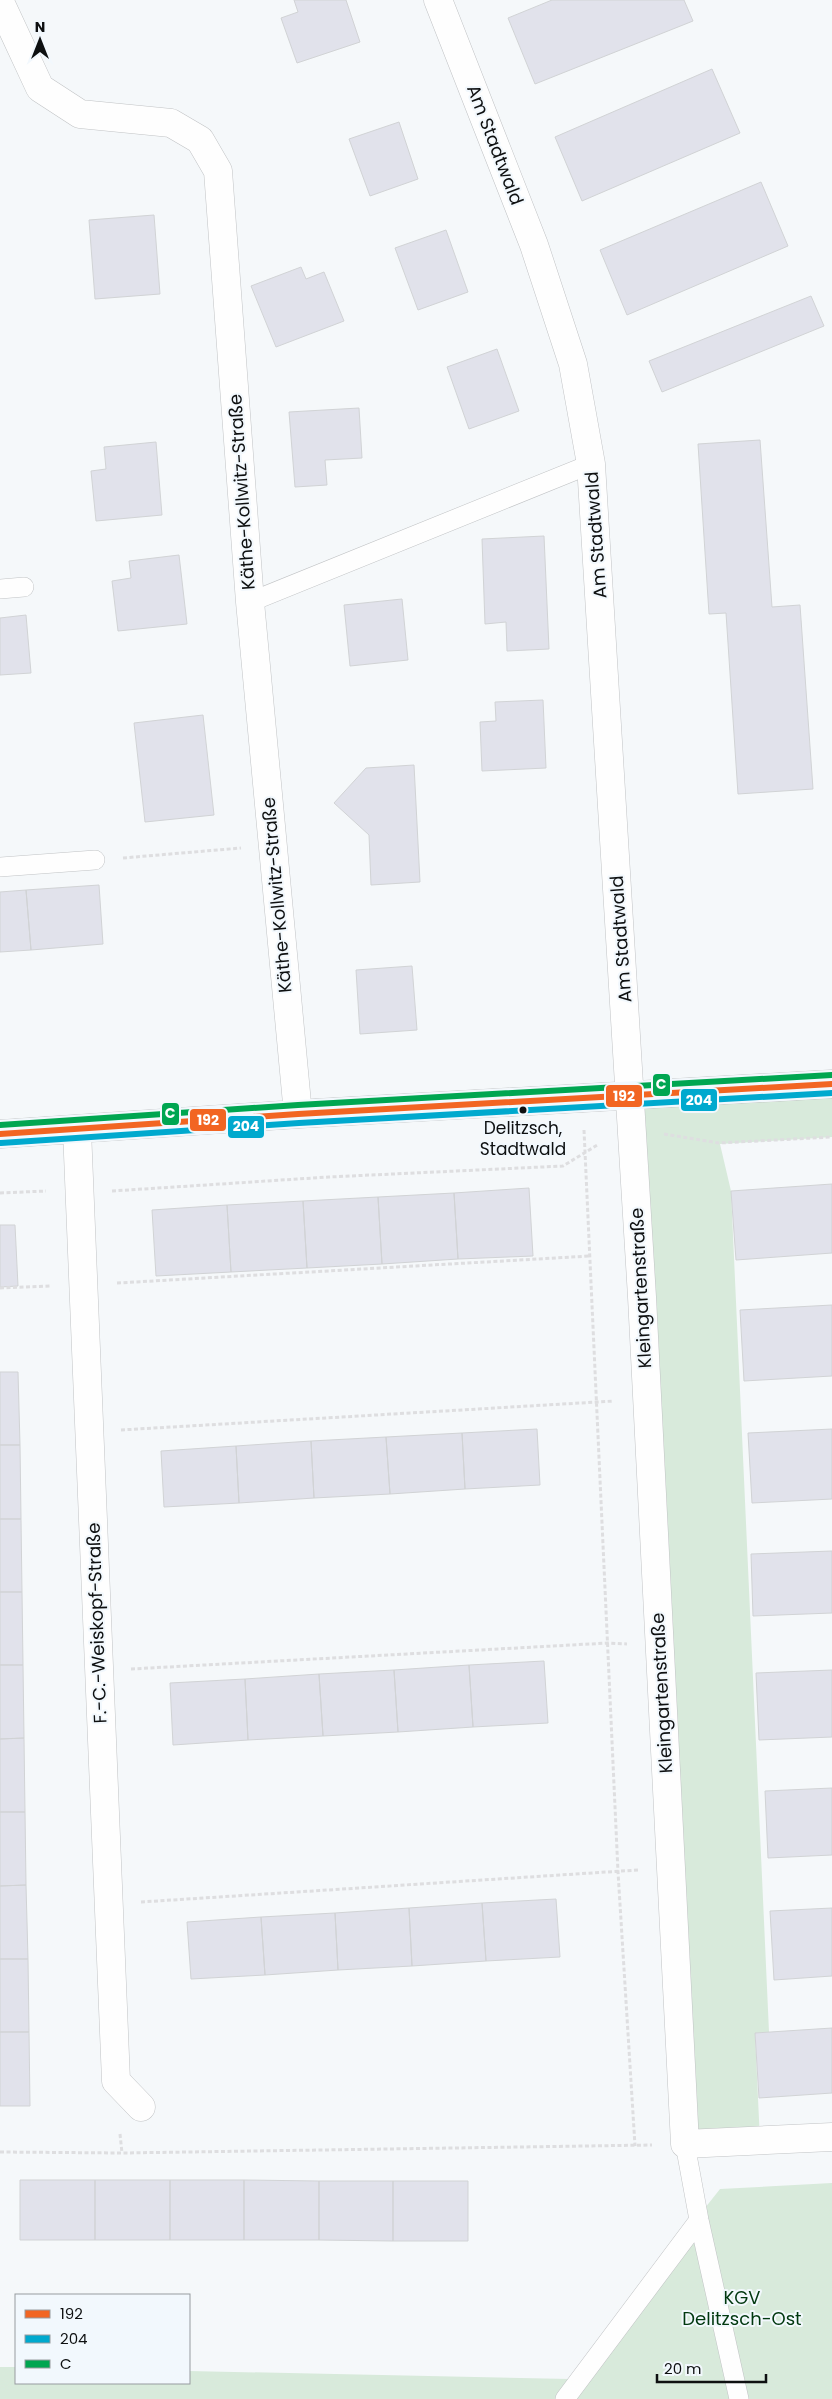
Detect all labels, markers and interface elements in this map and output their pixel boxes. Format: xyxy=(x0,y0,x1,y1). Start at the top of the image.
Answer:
north arrow xyxy=(15,15,65,65)
text: N xyxy=(35,17,45,37)
street label: Am Stadtwald xyxy=(461,81,530,209)
street label: Käthe-Kollwitz-Straße xyxy=(222,393,261,591)
street label: Am Stadtwald xyxy=(579,471,612,599)
street label: Käthe-Kollwitz-Straße xyxy=(255,796,298,994)
street label: Am Stadtwald xyxy=(604,875,637,1003)
line badge: C xyxy=(652,1073,671,1097)
text: C xyxy=(656,1074,667,1094)
line badge: 192 xyxy=(605,1084,643,1108)
text: 192 xyxy=(613,1086,635,1106)
line badge: 204 xyxy=(680,1088,718,1112)
text: 204 xyxy=(686,1090,712,1110)
line badge: C xyxy=(161,1102,180,1126)
text: C xyxy=(165,1103,176,1123)
marker: Delitzsch, Stadtwald xyxy=(518,1105,528,1115)
line badge: 192 xyxy=(189,1108,227,1132)
text: 192 xyxy=(197,1110,219,1130)
line badge: 204 xyxy=(227,1115,265,1139)
text: 204 xyxy=(233,1116,259,1136)
place label: Delitzsch, Stadtwald xyxy=(480,1116,566,1161)
street label: Kleingartenstraße xyxy=(624,1207,657,1369)
street label: F.-C.-Weiskopf-Straße xyxy=(80,1522,113,1724)
street label: Kleingartenstraße xyxy=(645,1612,678,1774)
park label: KGV Delitzsch-Ost xyxy=(682,2285,802,2331)
legend xyxy=(15,2294,190,2384)
text: 192 xyxy=(60,2303,83,2324)
text: 204 xyxy=(60,2328,87,2349)
scale bar xyxy=(657,2352,766,2384)
text: C xyxy=(60,2353,72,2374)
text: 20 m xyxy=(664,2358,702,2379)

